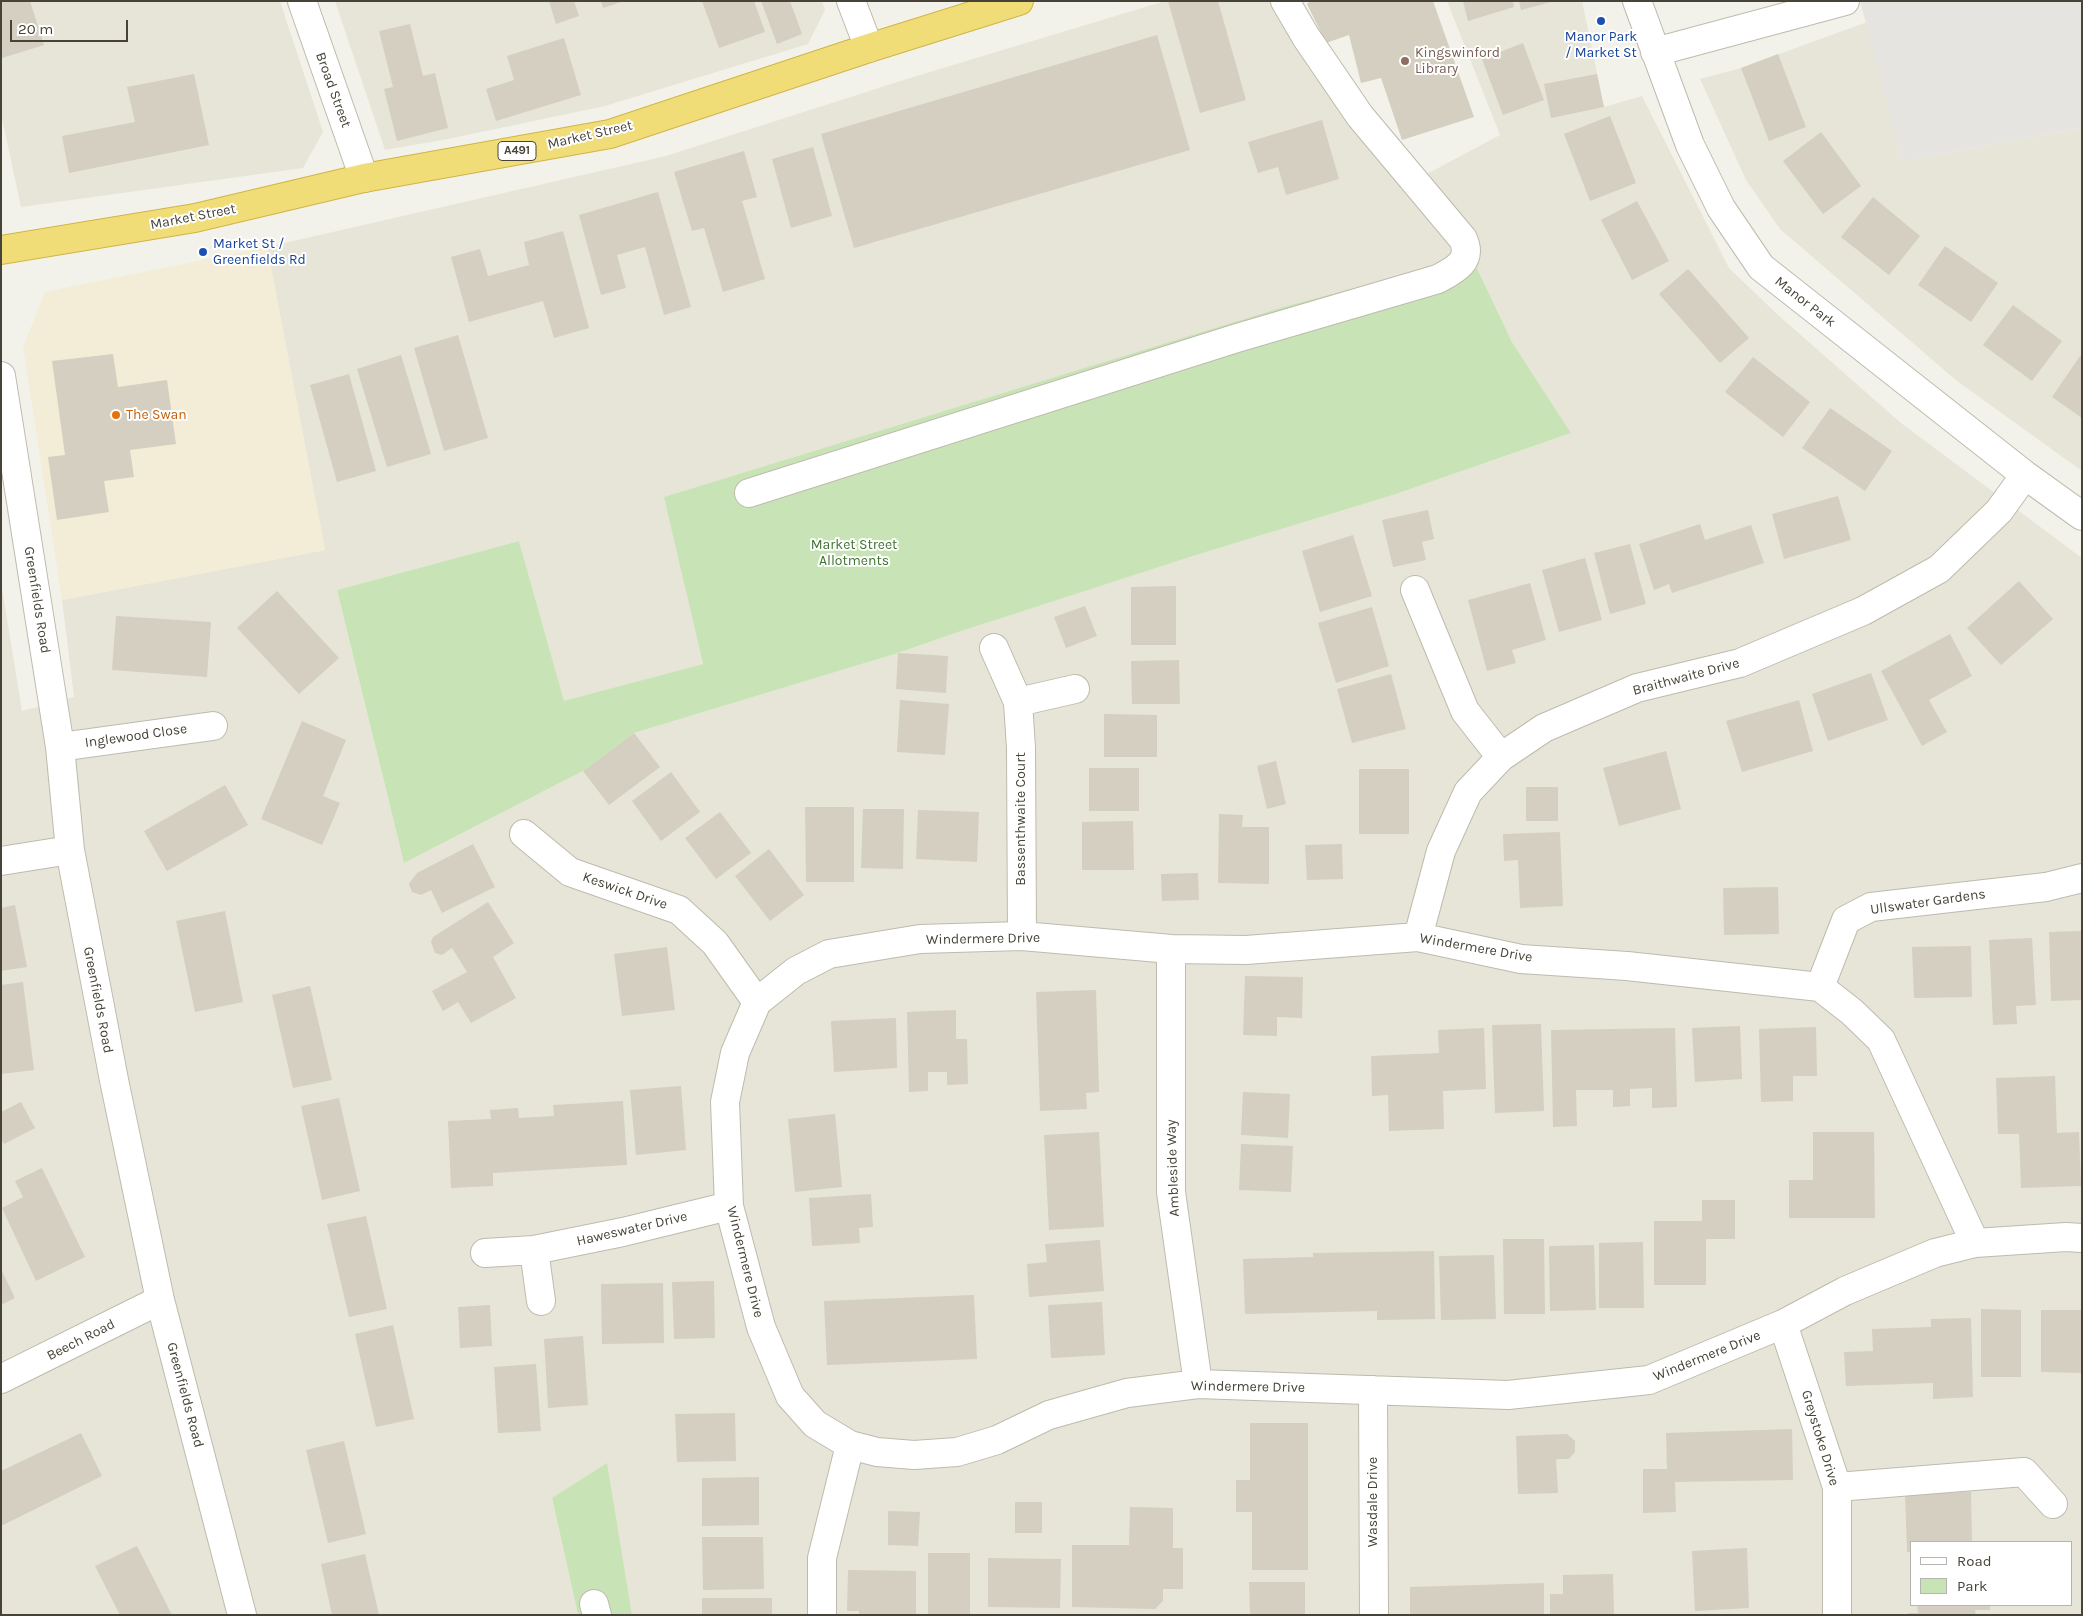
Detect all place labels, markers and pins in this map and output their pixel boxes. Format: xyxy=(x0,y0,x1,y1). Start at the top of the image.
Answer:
marker: Manor Park / Market St xyxy=(1595,15,1607,27)
place label: Manor Park / Market St xyxy=(1565,29,1637,62)
place label: Kingswinford Library xyxy=(1415,45,1500,78)
marker: Kingswinford Library xyxy=(1399,55,1411,67)
place label: Market St / Greenfields Rd xyxy=(213,236,306,268)
marker: Market St / Greenfields Rd xyxy=(197,246,209,258)
place label: The Swan xyxy=(126,407,187,423)
marker: The Swan xyxy=(110,409,122,421)

